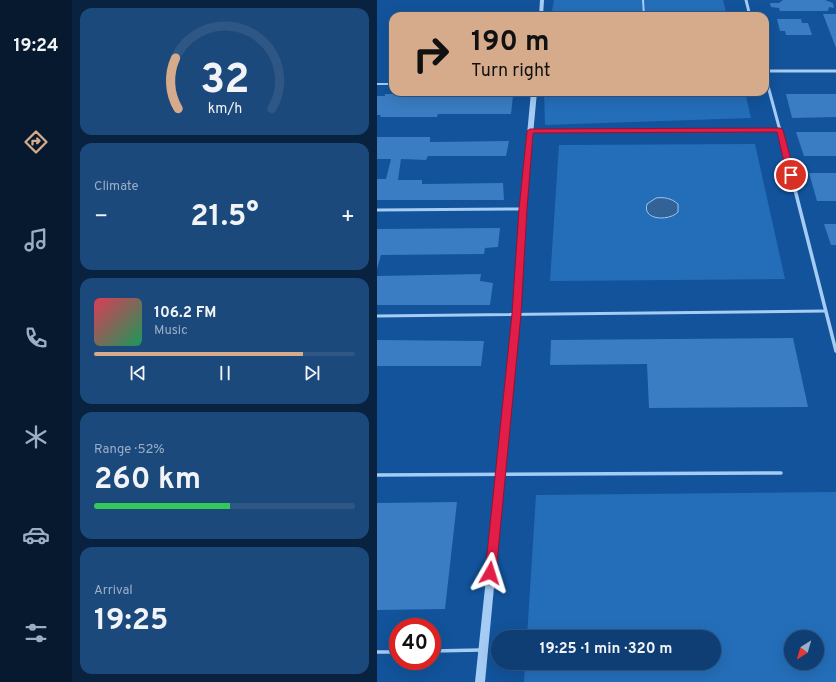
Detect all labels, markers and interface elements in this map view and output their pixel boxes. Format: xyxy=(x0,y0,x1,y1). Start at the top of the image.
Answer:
text: 190 m xyxy=(471,25,549,61)
icon: right xyxy=(405,28,457,80)
text: 19:24 xyxy=(13,35,59,58)
text: 32 xyxy=(200,55,249,108)
text: Turn right xyxy=(471,60,551,83)
text: km/h xyxy=(207,100,242,118)
icon: directions xyxy=(22,128,50,156)
pin xyxy=(774,158,808,192)
icon: arrive xyxy=(780,164,802,186)
text: Climate xyxy=(94,179,139,195)
text: 21.5° xyxy=(190,199,259,236)
text: − xyxy=(94,204,108,231)
text: + xyxy=(341,204,355,231)
icon: music xyxy=(22,226,50,254)
text: 106.2 FM xyxy=(154,304,216,323)
text: Music xyxy=(154,323,188,339)
icon: phone xyxy=(22,324,50,352)
icon: previous xyxy=(127,362,149,384)
icon: pause xyxy=(214,362,236,384)
icon: next xyxy=(301,362,323,384)
icon: climate xyxy=(22,423,50,451)
text: Range · 52% xyxy=(94,442,165,458)
text: 260 km xyxy=(94,462,201,499)
icon: car xyxy=(22,521,50,549)
position arrow xyxy=(469,552,511,594)
text: Arrival xyxy=(94,583,133,599)
text: 19:25 xyxy=(94,603,168,640)
speed limit sign: 40 xyxy=(389,618,441,670)
icon: filters xyxy=(22,619,50,647)
north arrow xyxy=(784,630,824,670)
map controls xyxy=(784,630,824,670)
text: 19:25 · 1 min · 320 m xyxy=(540,640,672,659)

